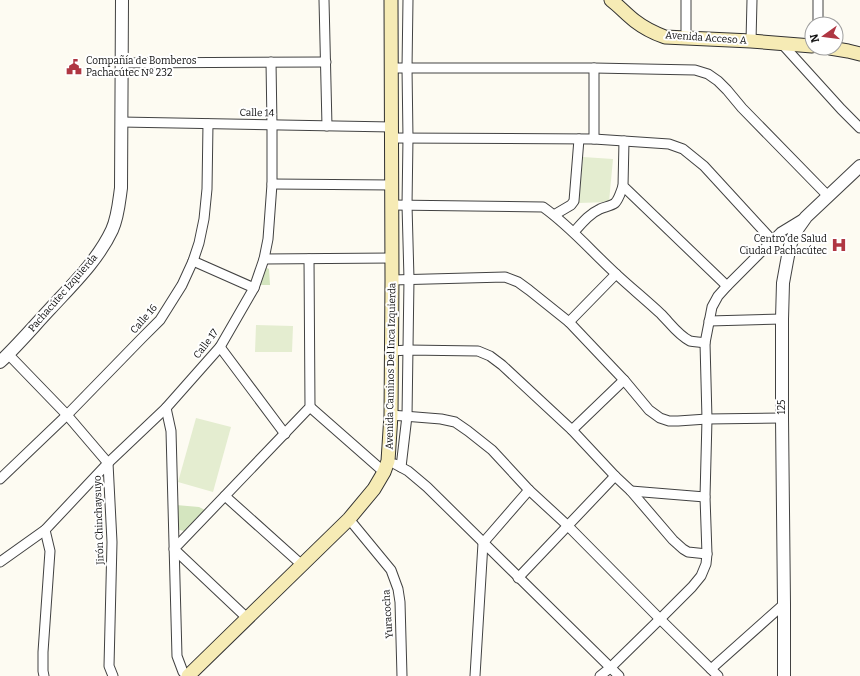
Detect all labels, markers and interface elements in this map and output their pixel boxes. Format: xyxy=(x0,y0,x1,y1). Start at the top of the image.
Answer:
north arrow xyxy=(804,16,844,56)
street label: Avenida Acceso A xyxy=(665,29,748,47)
text: N xyxy=(807,32,822,44)
place label: Compañía de Bomberos Pachacútec Nº 232 xyxy=(86,54,197,79)
public building icon: Compañía de Bomberos Pachacútec Nº 232 xyxy=(65,58,83,76)
street label: Calle 14 xyxy=(239,107,275,119)
place label: Centro de Salud Ciudad Pachacútec xyxy=(739,233,827,257)
hospital icon: Centro de Salud Ciudad Pachacútec xyxy=(830,236,848,254)
street label: Pachacútec Izquierda xyxy=(25,251,100,334)
street label: Avenida Caminos Del Inca Izquierda xyxy=(384,282,398,449)
street label: Calle 16 xyxy=(128,302,160,336)
street label: Calle 17 xyxy=(191,327,221,361)
street label: 125 xyxy=(776,400,788,414)
street label: Jirón Chinchaysuyo xyxy=(91,475,107,566)
street label: Yuracocha xyxy=(380,589,396,639)

